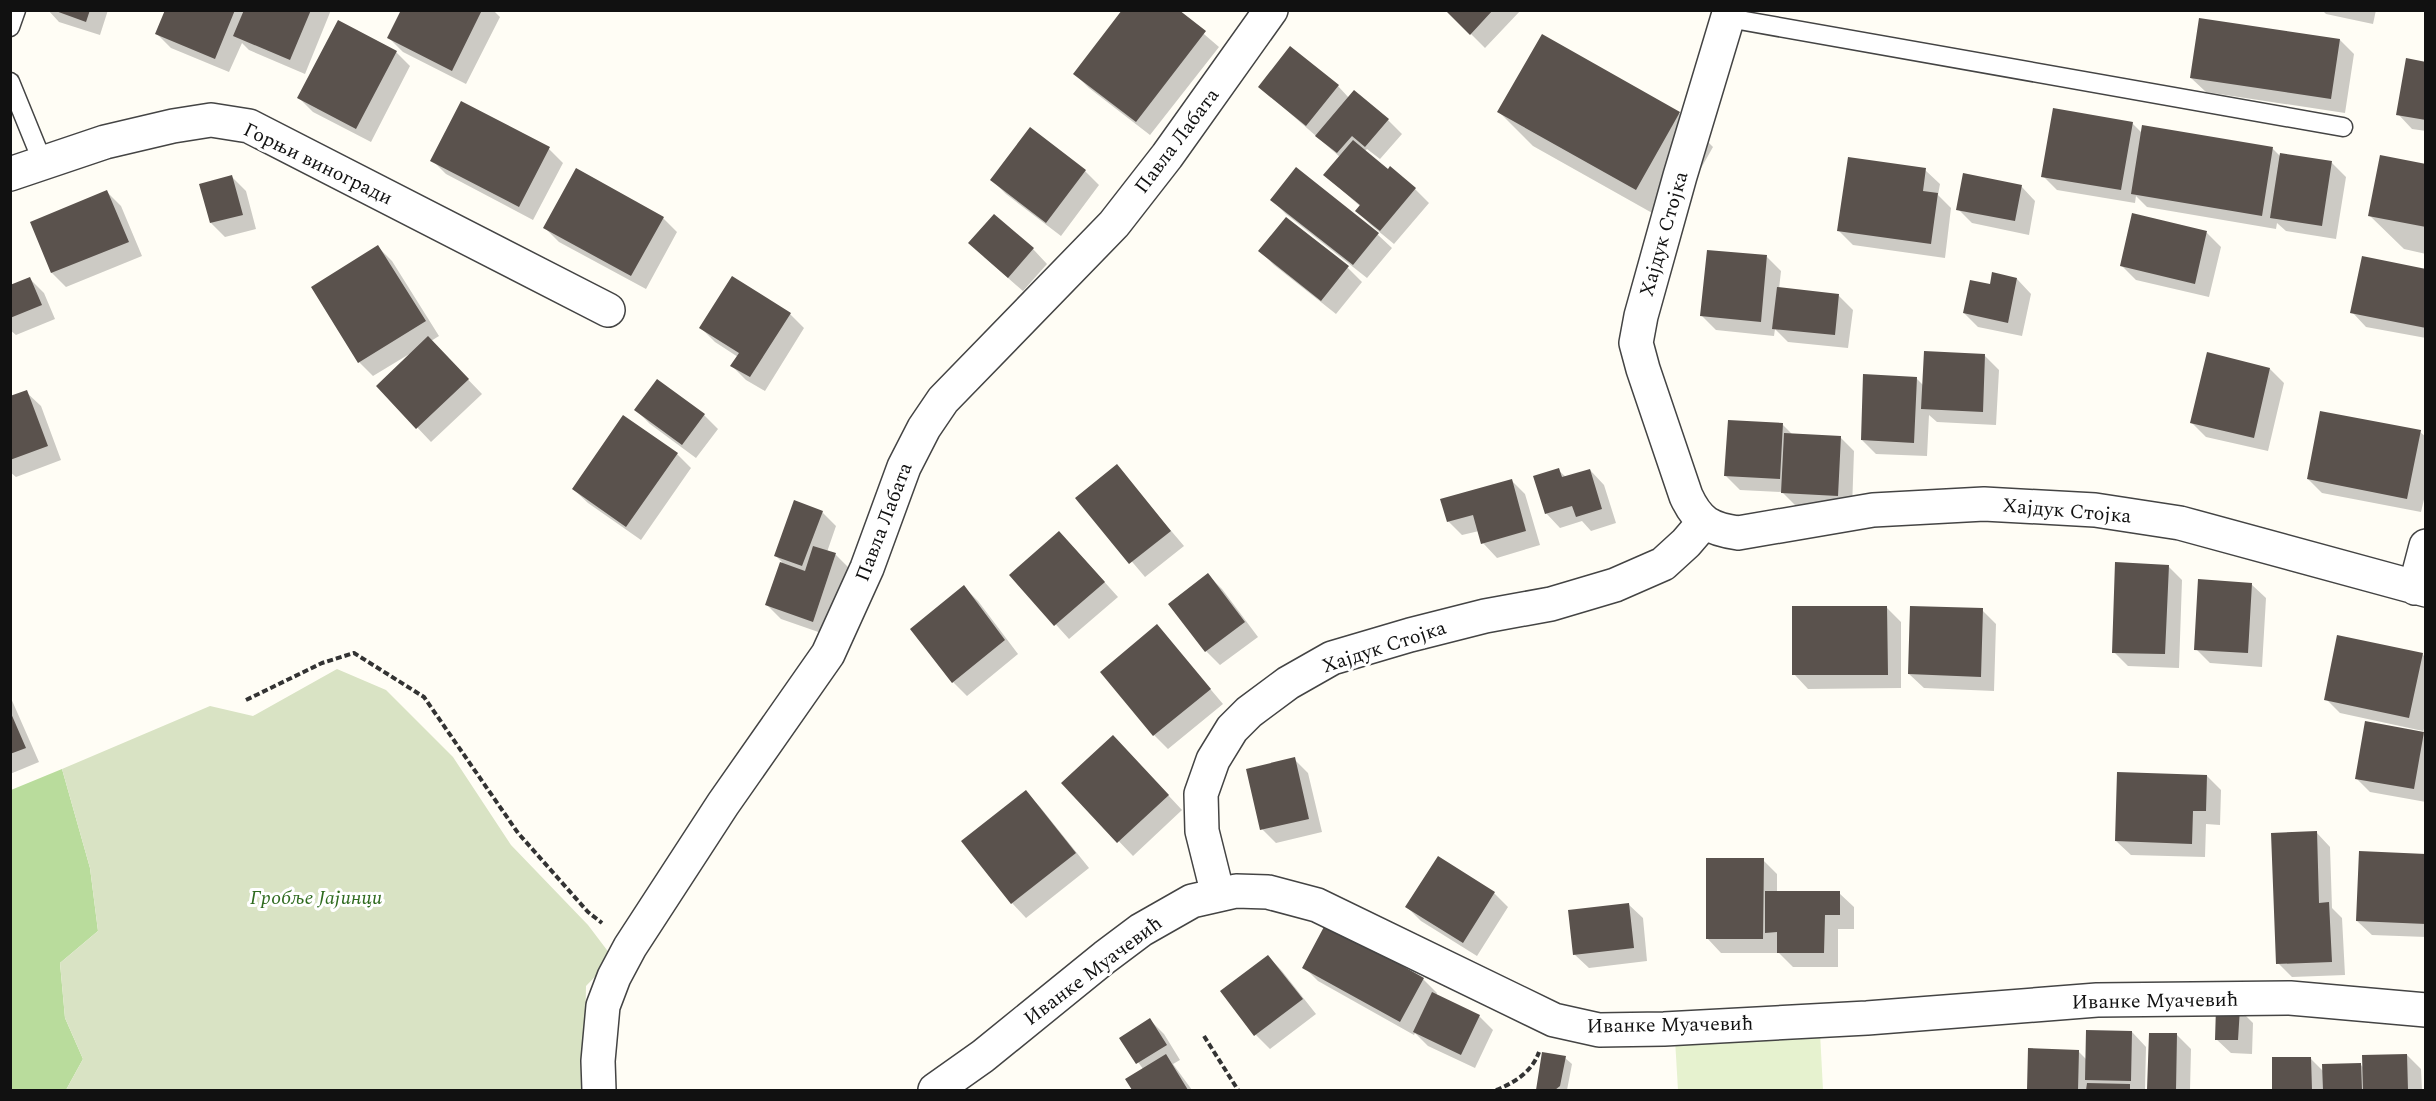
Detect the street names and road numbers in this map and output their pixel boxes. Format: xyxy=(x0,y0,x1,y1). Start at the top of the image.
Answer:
street label: Павла Лабата xyxy=(1127,82,1227,200)
street label: Горњи виногради xyxy=(238,115,398,213)
street label: Хајдук Стојка xyxy=(1632,168,1696,300)
street label: Павла Лабата xyxy=(848,458,921,586)
street label: Хајдук Стојка xyxy=(2001,490,2133,532)
street label: Хајдук Стојка xyxy=(1318,613,1450,681)
street label: Иванке Муачевић xyxy=(1017,909,1169,1033)
street label: Иванке Муачевић xyxy=(2071,985,2239,1017)
street label: Иванке Муачевић xyxy=(1586,1009,1754,1041)

